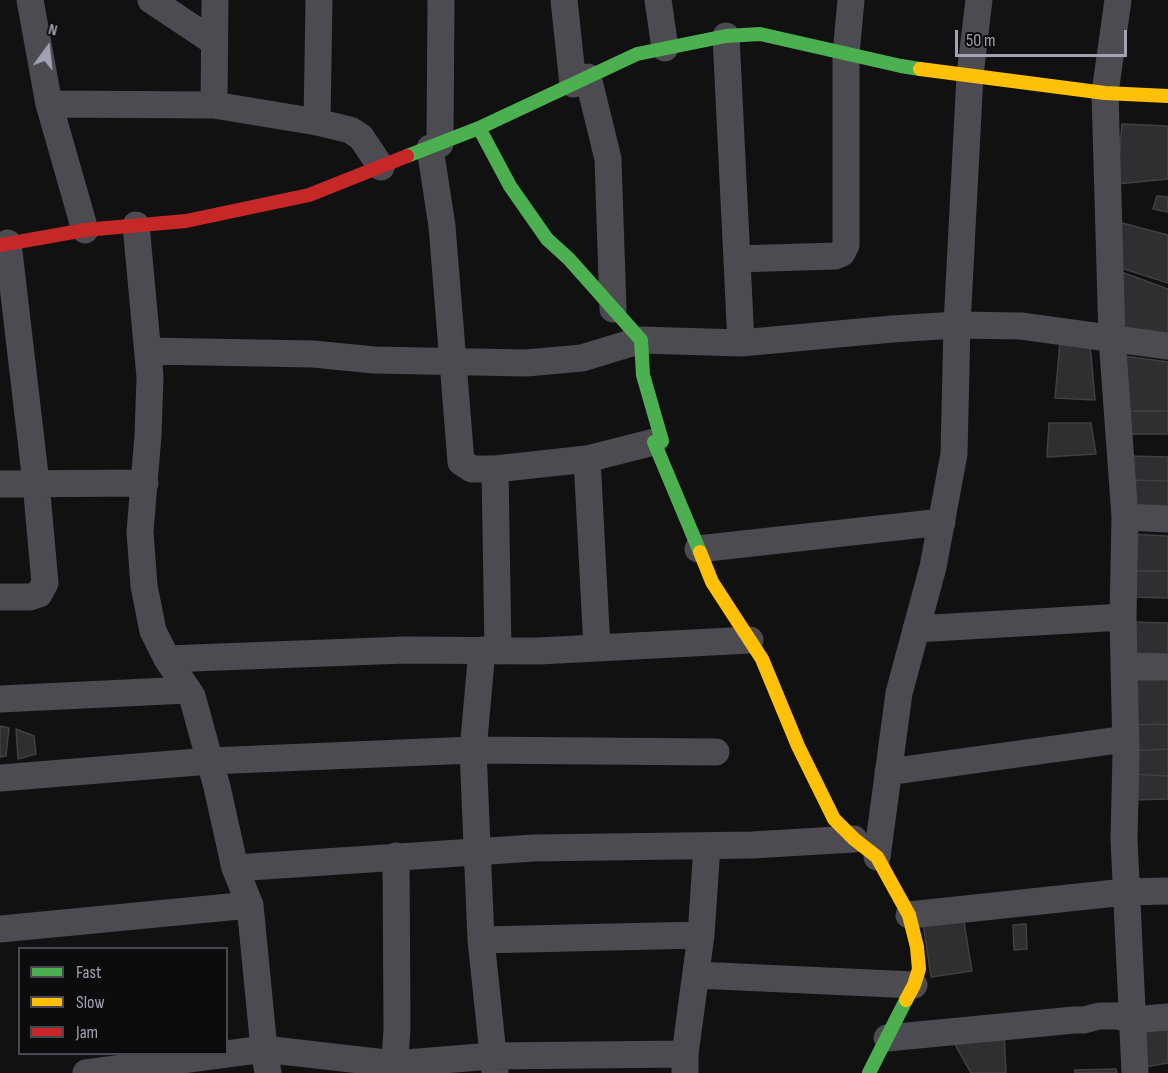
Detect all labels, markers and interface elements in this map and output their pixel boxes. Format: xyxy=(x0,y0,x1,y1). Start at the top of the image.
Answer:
north arrow xyxy=(18,18,78,78)
scale bar xyxy=(958,18,1130,56)
text: N xyxy=(46,20,59,40)
text: 50 m xyxy=(966,30,996,51)
legend xyxy=(18,947,228,1055)
text: Fast xyxy=(76,962,101,983)
text: Slow xyxy=(76,992,105,1013)
text: Jam xyxy=(76,1022,98,1043)

